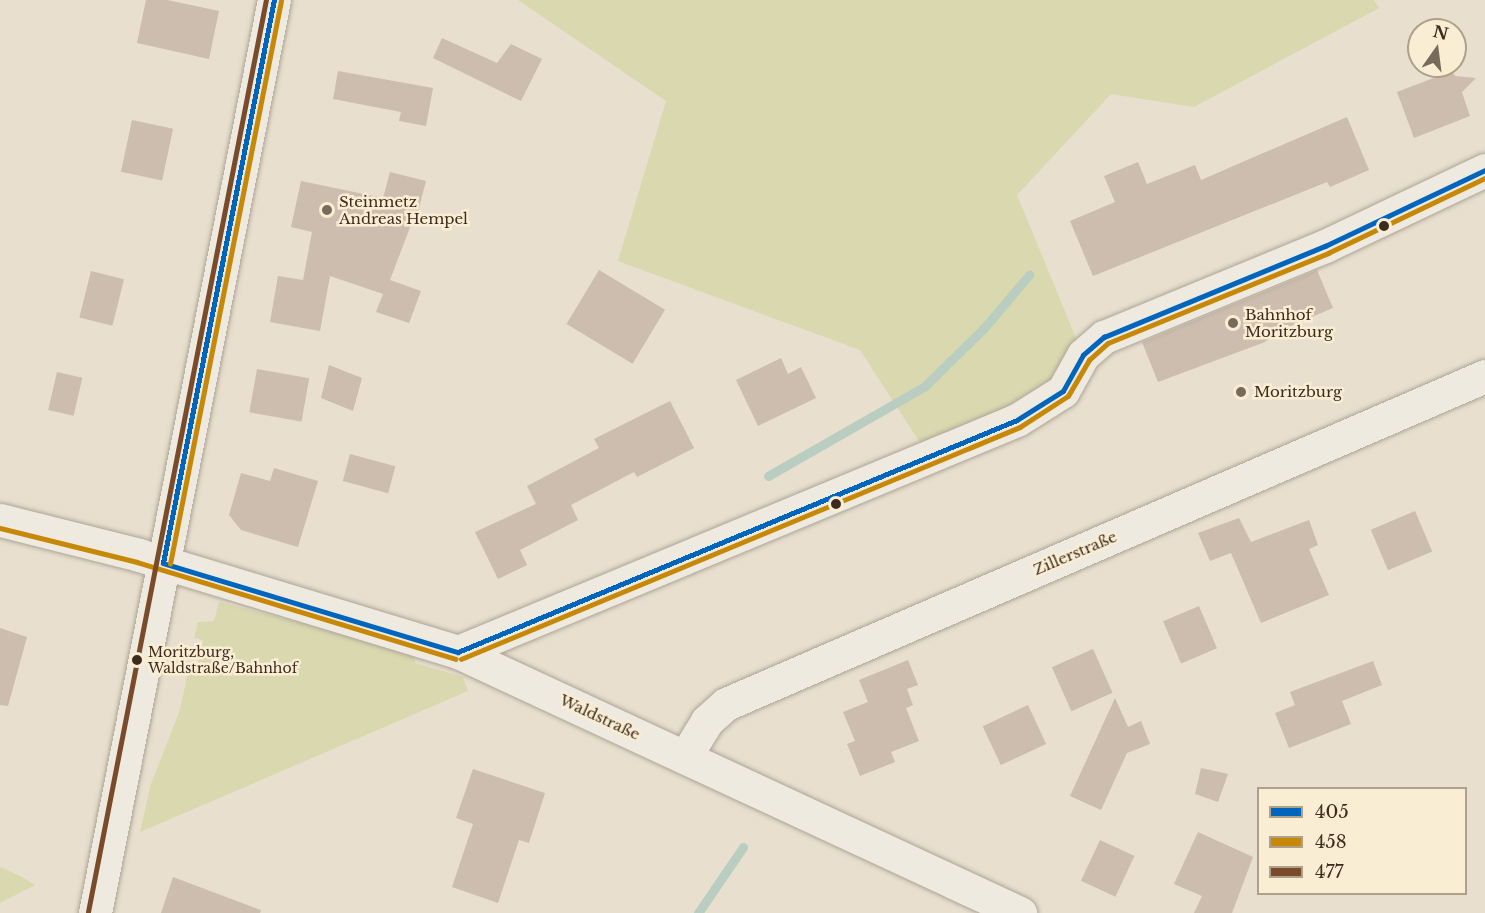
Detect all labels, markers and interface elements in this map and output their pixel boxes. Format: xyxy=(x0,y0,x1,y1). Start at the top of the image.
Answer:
north arrow xyxy=(1407,18,1467,78)
text: N xyxy=(1431,21,1451,44)
place label: Steinmetz Andreas Hempel xyxy=(339,192,468,227)
marker: Steinmetz Andreas Hempel xyxy=(320,203,334,217)
unlabelled marker xyxy=(1378,220,1390,232)
place label: Bahnhof Moritzburg xyxy=(1245,305,1333,340)
marker: Bahnhof Moritzburg xyxy=(1226,316,1240,330)
marker: Moritzburg xyxy=(1232,383,1250,401)
place label: Moritzburg xyxy=(1254,383,1342,401)
unlabelled marker xyxy=(830,498,842,510)
street label: Zillerstraße xyxy=(1031,527,1119,579)
place label: Moritzburg, Waldstraße/Bahnhof xyxy=(148,644,297,676)
marker: Moritzburg, Waldstraße/Bahnhof xyxy=(131,654,143,666)
street label: Waldstraße xyxy=(557,691,643,743)
legend xyxy=(1257,787,1467,895)
text: 405 xyxy=(1315,801,1349,823)
text: 458 xyxy=(1315,831,1347,853)
text: 477 xyxy=(1315,861,1344,883)

